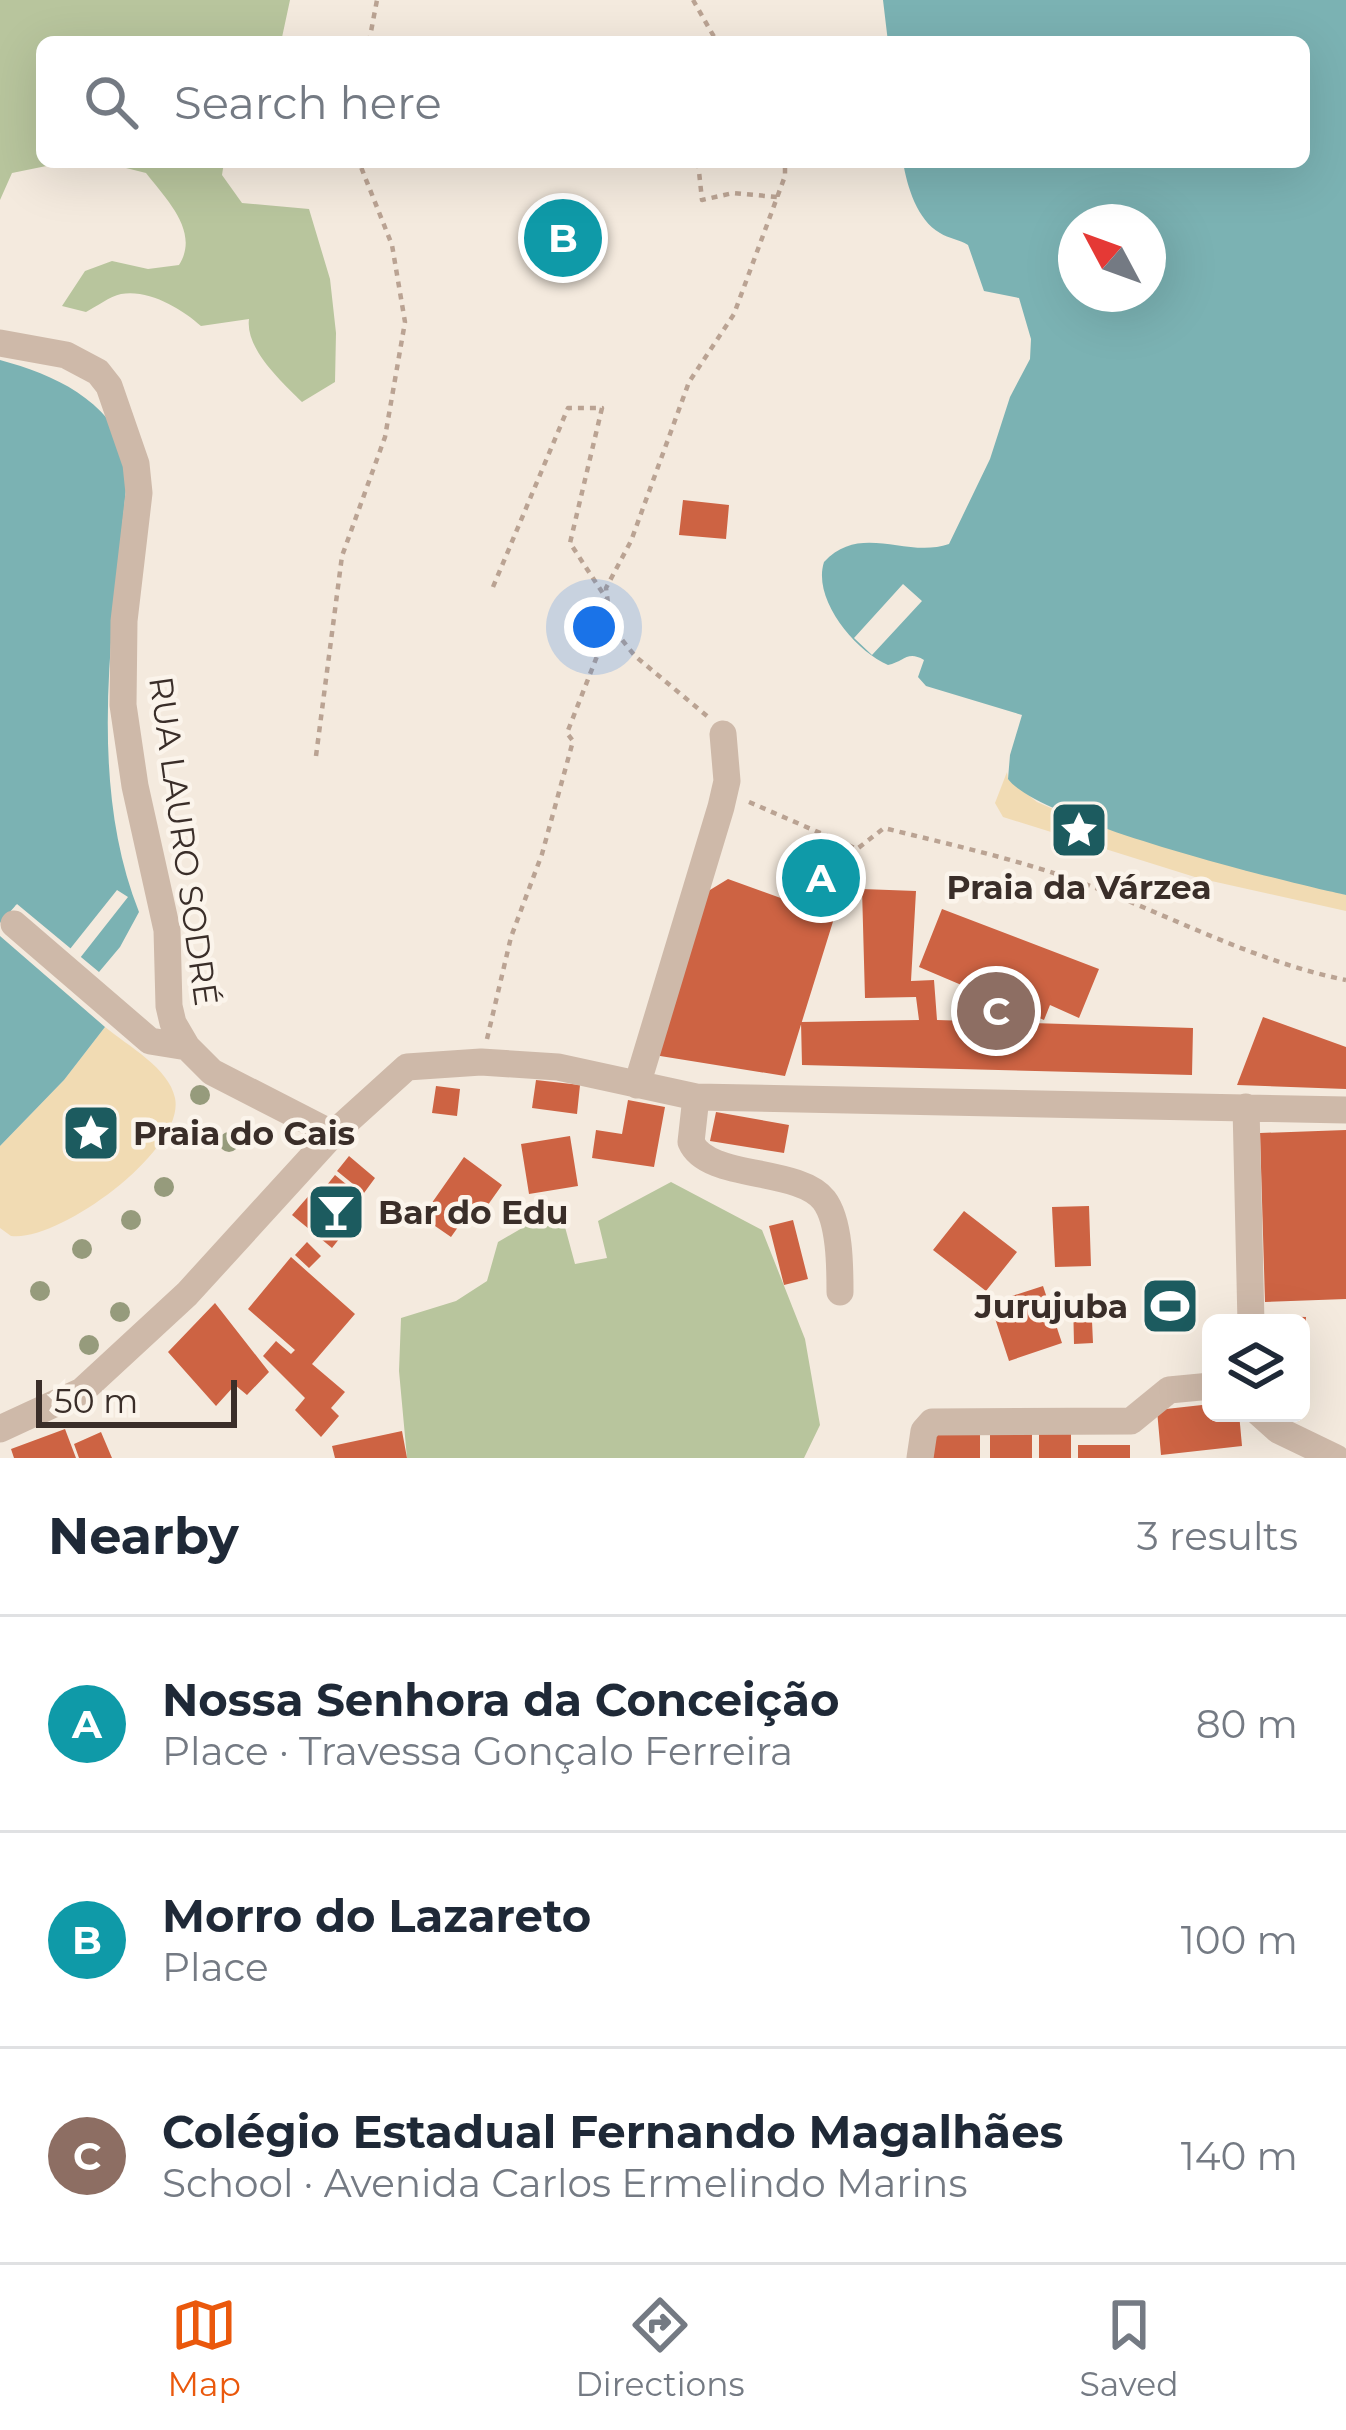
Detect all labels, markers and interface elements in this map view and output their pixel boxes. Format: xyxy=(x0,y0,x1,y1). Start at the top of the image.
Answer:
search box xyxy=(36,36,1310,168)
icon: search xyxy=(78,69,144,135)
text: Search here xyxy=(174,75,442,130)
pin: B xyxy=(524,193,602,283)
north arrow xyxy=(1058,204,1166,312)
your location xyxy=(564,597,624,657)
street label: RUA LAURO SODRÉ xyxy=(141,674,227,1008)
place icon: Praia da Várzea xyxy=(1048,799,1110,861)
pin: A xyxy=(782,833,860,923)
place label: Praia da Várzea xyxy=(946,867,1212,907)
pin: C xyxy=(957,966,1035,1056)
place icon: Praia do Cais xyxy=(60,1102,122,1164)
place label: Praia do Cais xyxy=(133,1113,355,1153)
bar icon: Bar do Edu xyxy=(305,1181,367,1243)
place label: Bar do Edu xyxy=(378,1192,569,1232)
sports icon: Jurujuba xyxy=(1139,1275,1201,1337)
place label: Jurujuba xyxy=(974,1286,1128,1326)
map controls xyxy=(1202,1314,1310,1422)
button: layers xyxy=(1202,1314,1310,1422)
scale bar xyxy=(36,1374,237,1427)
text: 50 m xyxy=(54,1381,138,1421)
text: Nearby xyxy=(48,1505,239,1567)
text: 3 results xyxy=(1137,1512,1298,1560)
text: Nossa Senhora da Conceição xyxy=(162,1672,840,1727)
text: A xyxy=(72,1700,102,1748)
text: 80 m xyxy=(1196,1700,1298,1748)
text: Place · Travessa Gonçalo Ferreira xyxy=(162,1727,793,1775)
text: Morro do Lazareto xyxy=(162,1888,591,1943)
text: B xyxy=(72,1916,102,1964)
text: 100 m xyxy=(1181,1916,1298,1964)
text: Place xyxy=(162,1943,269,1991)
text: Colégio Estadual Fernando Magalhães xyxy=(162,2104,1063,2159)
text: C xyxy=(73,2132,101,2180)
text: 140 m xyxy=(1181,2132,1298,2180)
text: School · Avenida Carlos Ermelindo Marins xyxy=(162,2159,967,2207)
tab: Map xyxy=(167,2292,241,2404)
tab: Directions xyxy=(576,2292,745,2404)
tab: Saved xyxy=(1079,2292,1179,2404)

